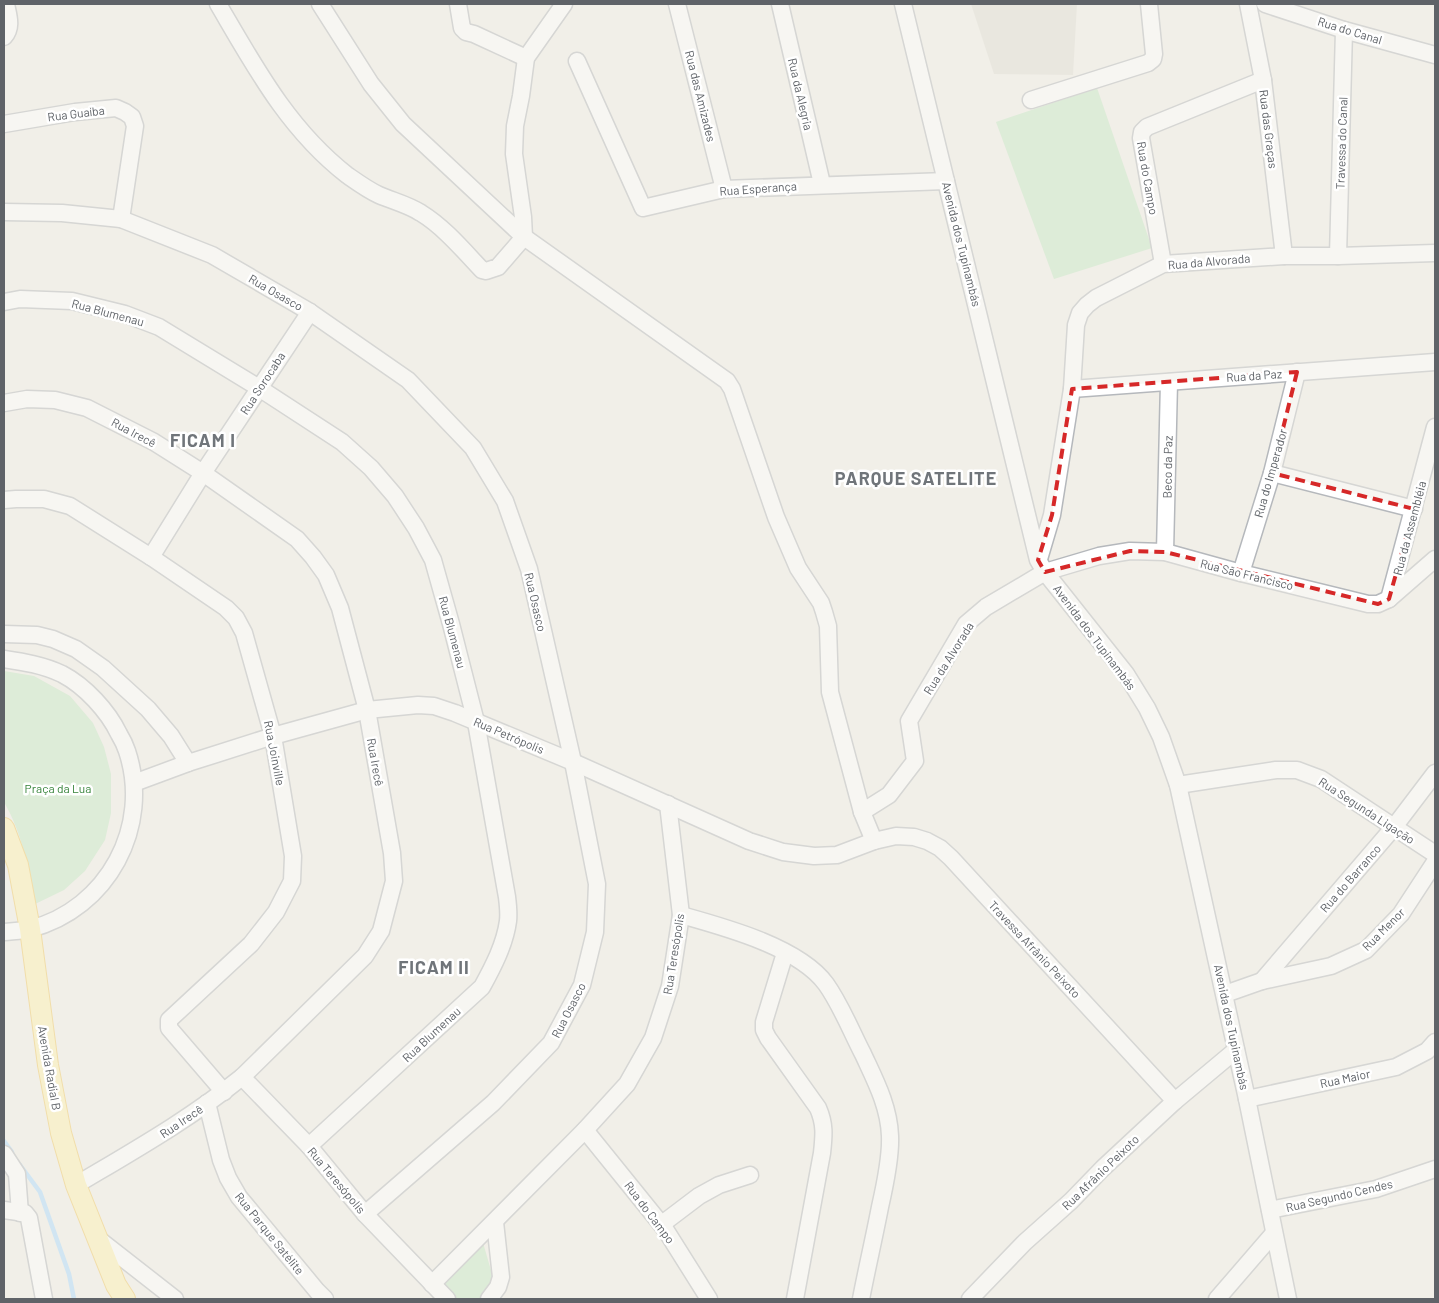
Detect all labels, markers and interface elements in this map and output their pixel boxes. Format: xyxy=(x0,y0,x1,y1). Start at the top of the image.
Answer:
street label: Rua do Canal xyxy=(1316,14,1384,46)
street label: Rua das Amizades xyxy=(683,49,719,143)
street label: Rua da Alegria xyxy=(786,56,816,132)
street label: Rua das Graças xyxy=(1257,89,1281,169)
street label: Travessa do Canal xyxy=(1332,97,1350,189)
street label: Rua Guaíba xyxy=(47,103,105,123)
street label: Rua do Campo xyxy=(1135,140,1161,216)
street label: Rua Esperança xyxy=(719,178,797,198)
street label: Avenida dos Tupinambás xyxy=(940,180,984,308)
street label: Rua da Alvorada xyxy=(1167,250,1251,272)
street label: Rua Osasco xyxy=(246,271,306,313)
street label: Rua Blumenau xyxy=(70,296,146,328)
street label: Rua Sorocaba xyxy=(237,349,287,417)
street label: Rua da Paz xyxy=(1226,366,1282,384)
street label: Rua Irecê xyxy=(109,414,159,450)
street label: Rua do Imperador xyxy=(1251,426,1290,519)
district label: FICAM I xyxy=(170,429,236,451)
street label: Beco da Paz xyxy=(1159,436,1175,498)
district label: PARQUE SATELITE xyxy=(835,467,997,489)
street label: Rua da Assembléia xyxy=(1390,479,1428,577)
street label: Rua São Francisco xyxy=(1199,556,1295,592)
street label: Rua Osasco xyxy=(522,571,550,633)
street label: Avenida dos Tupinambás xyxy=(1051,582,1139,693)
street label: Rua Blumenau xyxy=(437,594,469,670)
street label: Rua da Alvorada xyxy=(920,619,976,697)
street label: Rua Petrópolis xyxy=(472,714,547,756)
street label: Rua Joinville xyxy=(262,719,288,787)
street label: Rua Irecê xyxy=(365,737,387,787)
street label: Rua Segunda Ligação xyxy=(1317,774,1417,846)
park label: Praça da Lua xyxy=(25,781,91,795)
street label: Rua do Barranco xyxy=(1317,841,1383,915)
street label: Travessa Afrânio Peixoto xyxy=(986,898,1084,1000)
street label: Rua Menor xyxy=(1359,904,1408,953)
street label: Rua Teresópolis xyxy=(660,912,686,996)
district label: FICAM II xyxy=(398,956,470,978)
street label: Avenida dos Tupinambás xyxy=(1212,963,1252,1091)
street label: Rua Osasco xyxy=(548,980,588,1040)
street label: Rua Blumenau xyxy=(399,1004,463,1064)
street label: Avenida Radial B xyxy=(36,1025,64,1111)
street label: Rua Maior xyxy=(1319,1066,1372,1090)
street label: Rua Irecê xyxy=(157,1102,205,1140)
street label: Rua Afrânio Peixoto xyxy=(1059,1132,1141,1212)
street label: Rua Teresópolis xyxy=(305,1144,369,1216)
street label: Rua Segundo Cendes xyxy=(1284,1176,1394,1214)
street label: Rua do Campo xyxy=(622,1178,678,1246)
street label: Rua Parque Satélite xyxy=(233,1189,307,1277)

